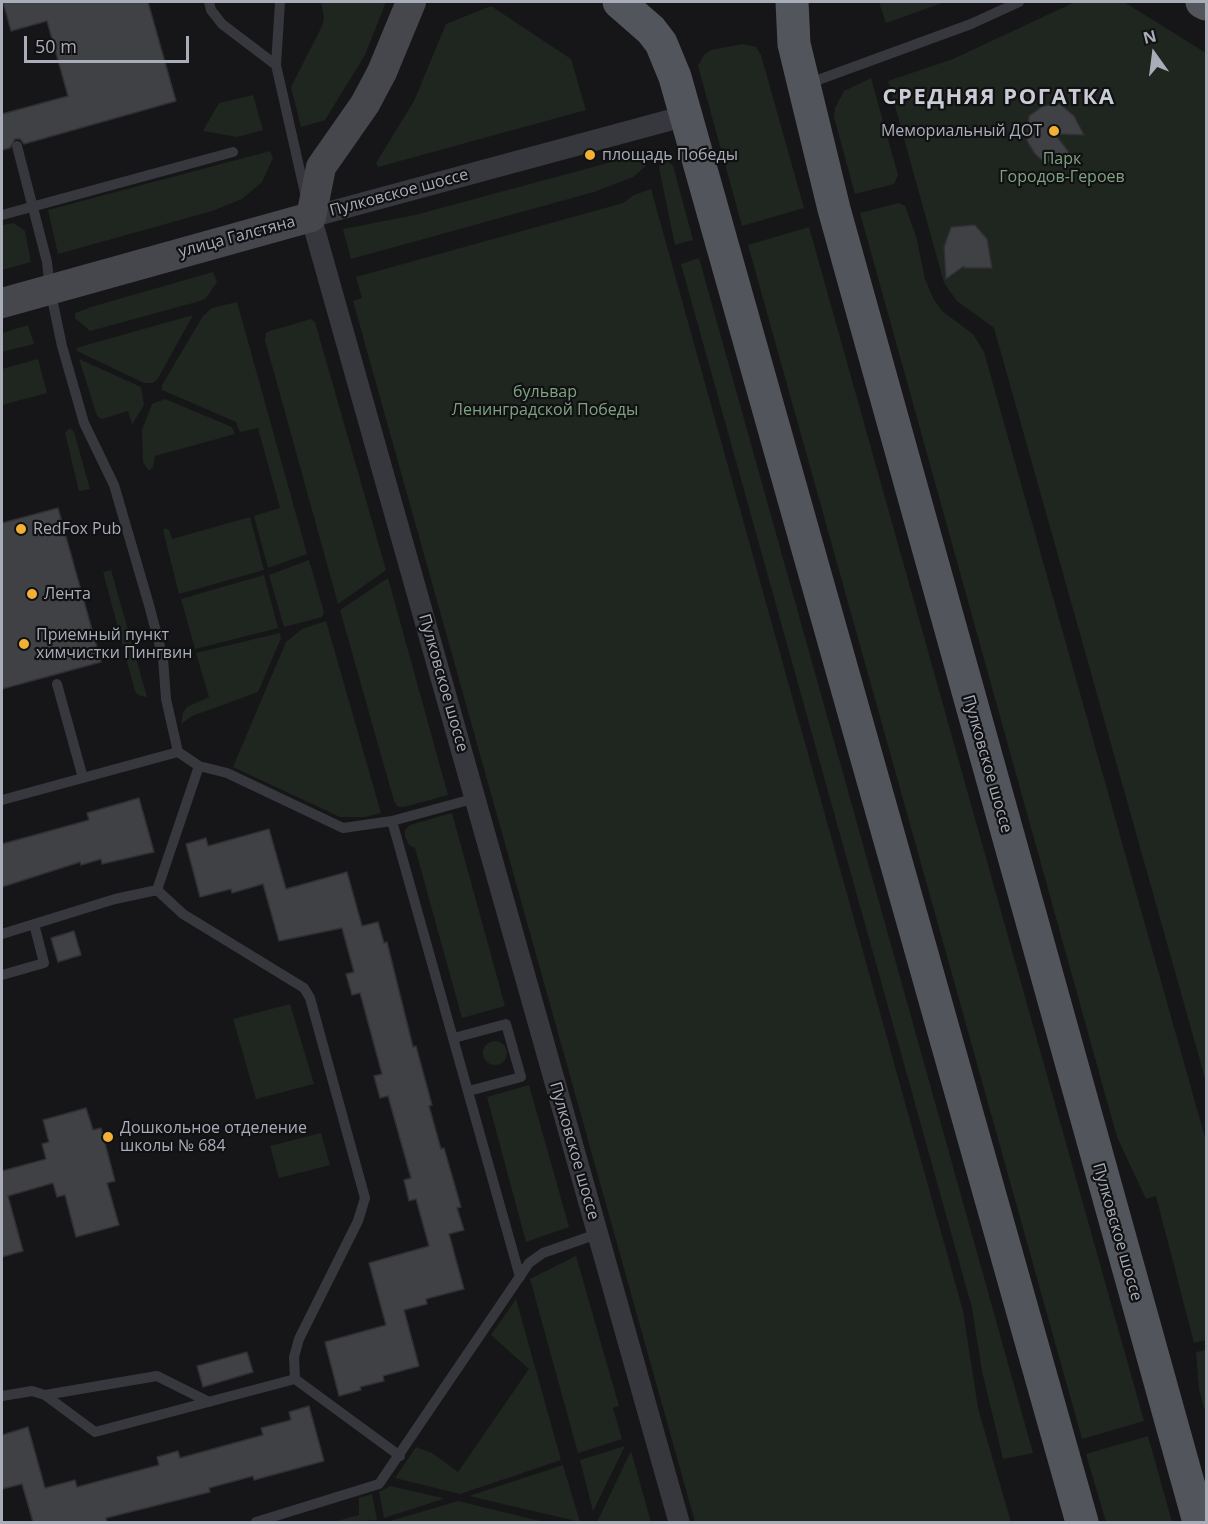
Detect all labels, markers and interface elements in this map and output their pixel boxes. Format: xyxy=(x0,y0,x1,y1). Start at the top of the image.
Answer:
scale bar xyxy=(27,24,192,62)
north arrow xyxy=(1124,24,1184,84)
text: N xyxy=(1141,24,1159,49)
text: 50 m xyxy=(35,34,77,58)
district label: СРЕДНЯЯ РОГАТКА xyxy=(883,85,1115,111)
place label: Мемориальный ДОТ xyxy=(881,121,1042,141)
marker: Мемориальный ДОТ xyxy=(1047,124,1061,138)
place label: площадь Победы xyxy=(602,145,738,165)
marker: площадь Победы xyxy=(583,148,597,162)
park label: Парк Городов-Героев xyxy=(999,149,1125,187)
street label: Пулковское шоссе xyxy=(328,165,470,221)
street label: улица Галстяна xyxy=(177,212,297,262)
park label: бульвар Ленинградской Победы xyxy=(452,382,638,420)
place label: RedFox Pub xyxy=(33,519,121,539)
marker: RedFox Pub xyxy=(14,522,28,536)
place label: Лента xyxy=(44,584,91,604)
marker: Лента xyxy=(25,587,39,601)
street label: Пулковское шоссе xyxy=(414,612,472,754)
place label: Приемный пункт химчистки Пингвин xyxy=(36,625,192,663)
marker: Приемный пункт химчистки Пингвин xyxy=(17,637,31,651)
street label: Пулковское шоссе xyxy=(958,693,1016,835)
street label: Пулковское шоссе xyxy=(545,1080,603,1222)
place label: Дошкольное отделение школы № 684 xyxy=(120,1118,307,1156)
marker: Дошкольное отделение школы № 684 xyxy=(101,1130,115,1144)
street label: Пулковское шоссе xyxy=(1088,1161,1146,1303)

